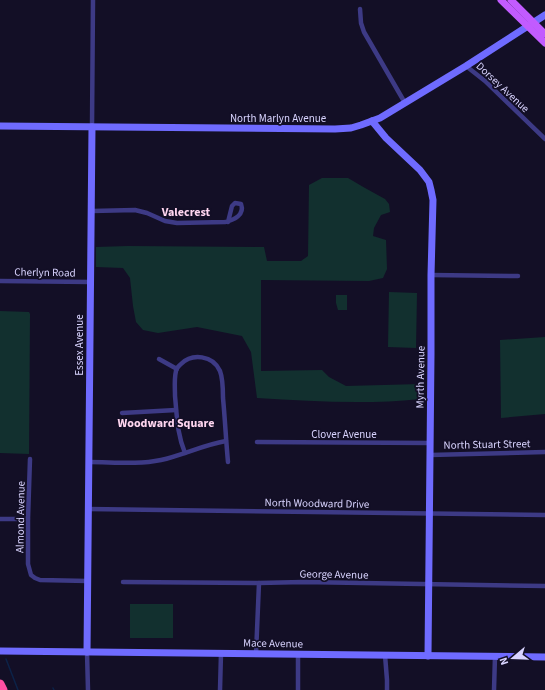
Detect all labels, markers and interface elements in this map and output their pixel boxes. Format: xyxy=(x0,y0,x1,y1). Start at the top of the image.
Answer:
street label: Dorsey Avenue xyxy=(473,59,533,116)
street label: North Marlyn Avenue xyxy=(230,111,327,126)
district label: Valecrest xyxy=(161,204,211,221)
street label: Cherlyn Road xyxy=(14,264,76,281)
street label: Essex Avenue xyxy=(72,314,87,376)
street label: Myrth Avenue xyxy=(412,345,429,409)
district label: Woodward Square xyxy=(118,415,214,432)
street label: Clover Avenue xyxy=(311,427,377,442)
street label: North Stuart Street xyxy=(443,436,531,453)
street label: Almond Avenue xyxy=(12,480,29,553)
street label: North Woodward Drive xyxy=(265,495,370,512)
street label: George Avenue xyxy=(299,566,369,583)
street label: Mace Avenue xyxy=(243,635,304,652)
north arrow xyxy=(493,638,533,678)
text: N xyxy=(496,655,512,667)

